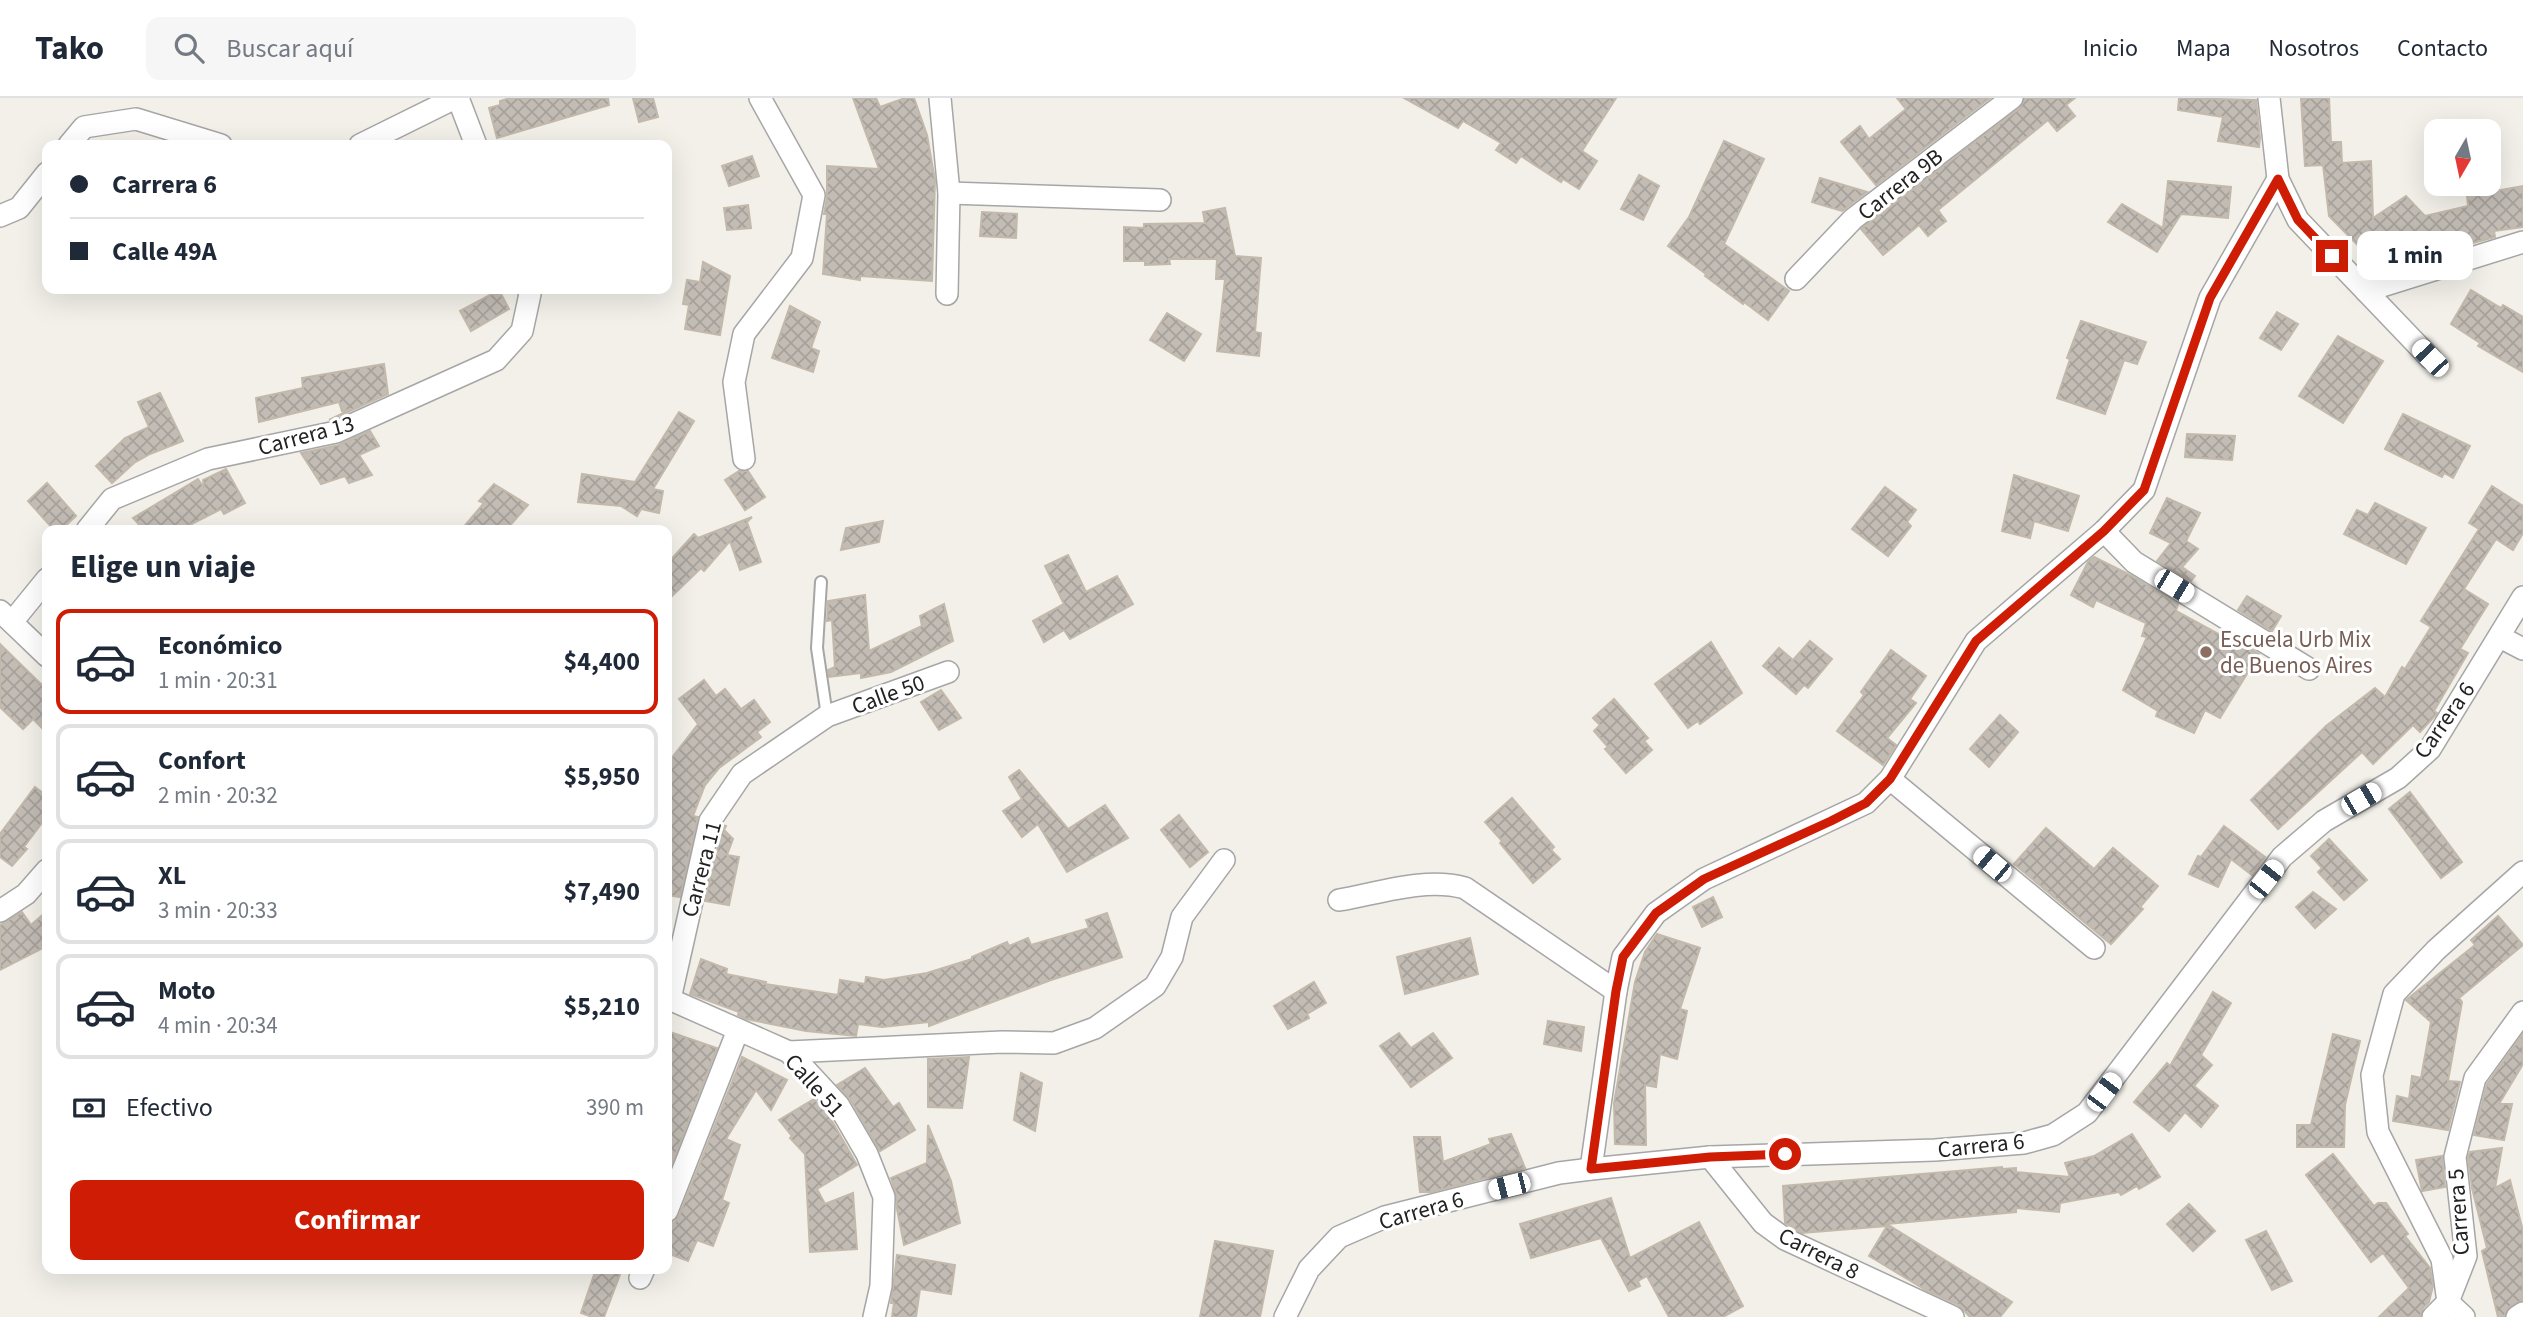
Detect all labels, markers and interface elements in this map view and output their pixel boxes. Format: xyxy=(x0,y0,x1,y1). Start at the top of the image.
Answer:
search box xyxy=(146,17,636,80)
text: Tako xyxy=(35,25,104,72)
icon: search xyxy=(170,29,208,67)
text: Buscar aquí xyxy=(226,30,353,67)
text: Inicio xyxy=(2083,31,2138,66)
text: Mapa xyxy=(2176,31,2231,66)
text: Nosotros xyxy=(2269,31,2359,66)
text: Contacto xyxy=(2397,31,2488,66)
north arrow xyxy=(2424,119,2501,196)
map controls xyxy=(2424,119,2501,196)
street label: Carrera 9B xyxy=(1851,140,1950,228)
text: Carrera 6 xyxy=(112,166,217,203)
callout: 1 min xyxy=(2356,232,2472,280)
text: Calle 49A xyxy=(112,233,217,270)
text: 1 min xyxy=(2387,239,2443,272)
route end xyxy=(2316,240,2348,272)
car xyxy=(2408,336,2453,380)
street label: Carrera 13 xyxy=(254,407,358,464)
text: Elige un viaje xyxy=(70,544,256,590)
car xyxy=(2151,566,2198,606)
place label: Escuela Urb Mix de Buenos Aires xyxy=(2220,623,2372,682)
text: Económico xyxy=(158,627,283,664)
icon: car xyxy=(74,630,137,693)
text: $4,400 xyxy=(564,643,640,680)
marker: Escuela Urb Mix de Buenos Aires xyxy=(2198,644,2214,660)
text: 1 min · 20:31 xyxy=(158,664,278,697)
street label: Calle 50 xyxy=(847,666,929,723)
street label: Carrera 6 xyxy=(2406,675,2483,765)
text: Confort xyxy=(158,742,246,779)
icon: car xyxy=(74,745,137,808)
text: $5,950 xyxy=(564,758,640,795)
text: 2 min · 20:32 xyxy=(158,779,278,812)
car xyxy=(2338,779,2385,819)
street label: Carrera 11 xyxy=(673,817,730,921)
car xyxy=(1970,842,2015,886)
car xyxy=(2245,856,2288,902)
text: XL xyxy=(158,857,186,894)
icon: car xyxy=(74,860,137,923)
text: $7,490 xyxy=(564,873,640,910)
text: 3 min · 20:33 xyxy=(158,894,278,927)
text: Moto xyxy=(158,972,215,1009)
icon: car xyxy=(74,975,137,1038)
text: $5,210 xyxy=(564,988,640,1025)
text: 4 min · 20:34 xyxy=(158,1009,278,1042)
street label: Calle 51 xyxy=(777,1046,852,1124)
car xyxy=(2083,1069,2126,1115)
icon: cash xyxy=(70,1089,108,1127)
text: Efectivo xyxy=(126,1089,213,1126)
text: 390 m xyxy=(586,1091,644,1124)
street label: Carrera 6 xyxy=(1936,1125,2026,1166)
route start xyxy=(1769,1138,1801,1170)
street label: Carrera 5 xyxy=(2439,1167,2478,1256)
car xyxy=(1487,1171,1532,1201)
button: Confirmar xyxy=(70,1180,644,1260)
street label: Carrera 6 xyxy=(1375,1183,1467,1238)
street label: Carrera 8 xyxy=(1773,1219,1865,1288)

